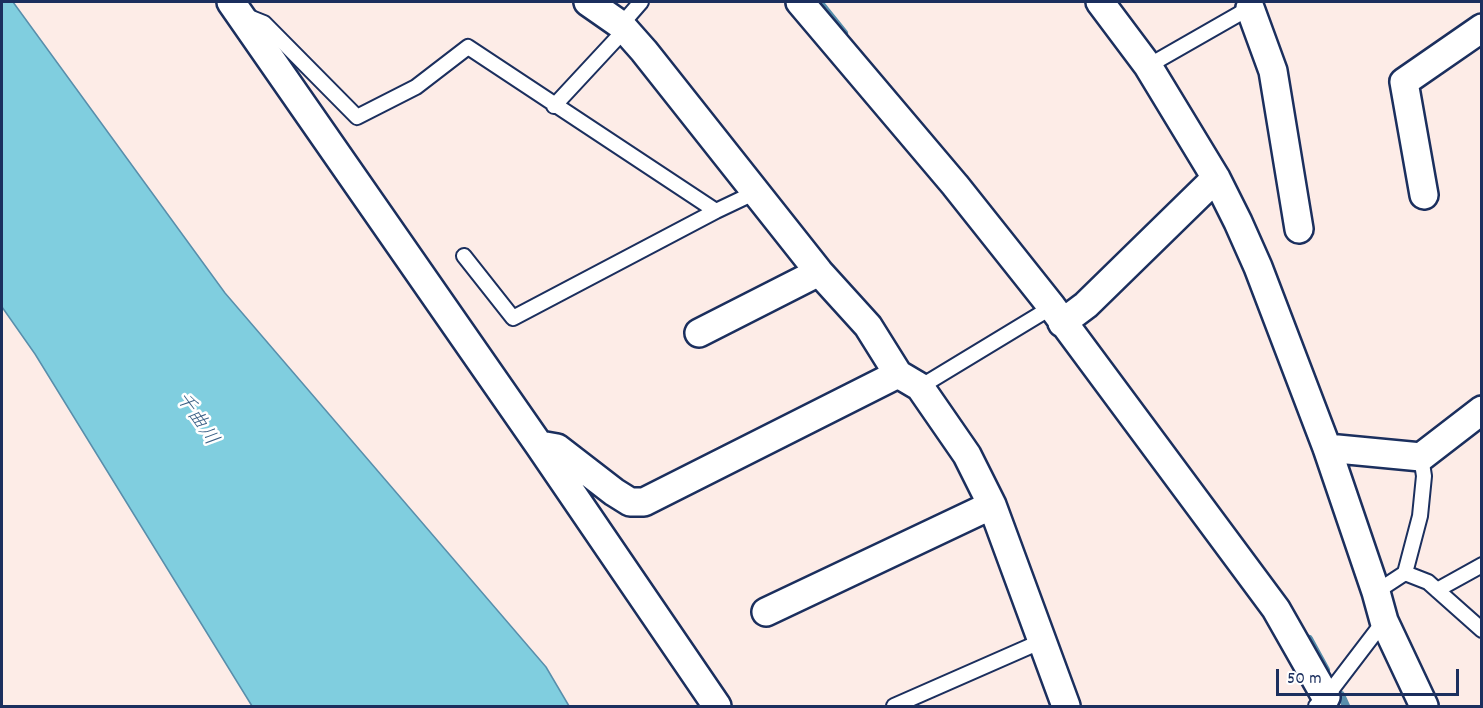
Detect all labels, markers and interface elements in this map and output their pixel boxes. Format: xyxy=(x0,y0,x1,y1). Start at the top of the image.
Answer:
water label: 千曲川 xyxy=(168,388,222,452)
scale bar xyxy=(1279,657,1462,695)
text: 50 m xyxy=(1287,667,1322,692)

